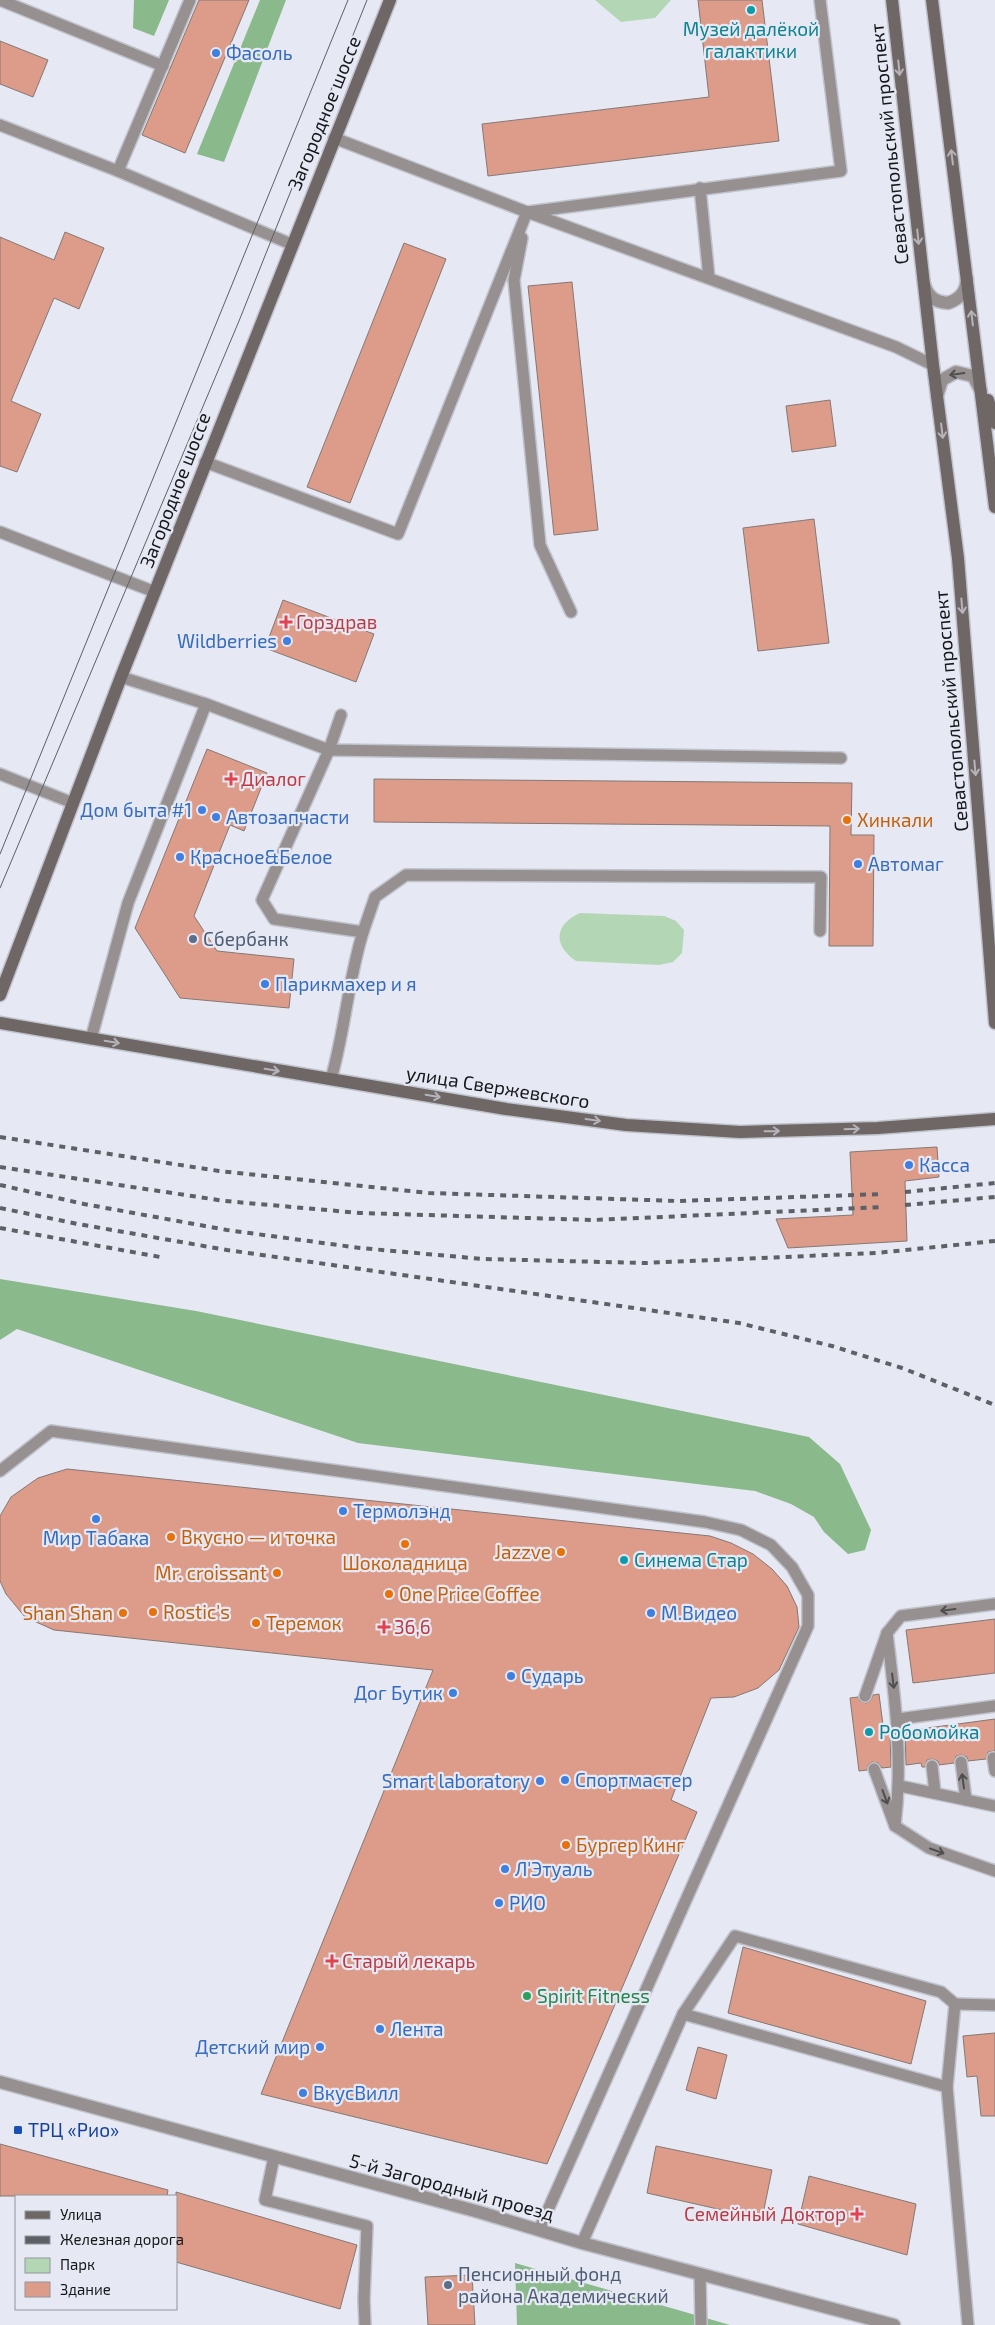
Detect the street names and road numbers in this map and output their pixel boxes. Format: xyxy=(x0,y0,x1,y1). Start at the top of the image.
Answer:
street label: Севастопольский проспект xyxy=(864,22,913,266)
street label: Загородное шоссе xyxy=(282,32,365,193)
street label: Загородное шоссе xyxy=(134,409,215,571)
street label: Севастопольский проспект xyxy=(928,589,973,833)
street label: улица Свержевского xyxy=(405,1061,591,1113)
street label: 5-й Загородный проезд xyxy=(347,2148,557,2225)

